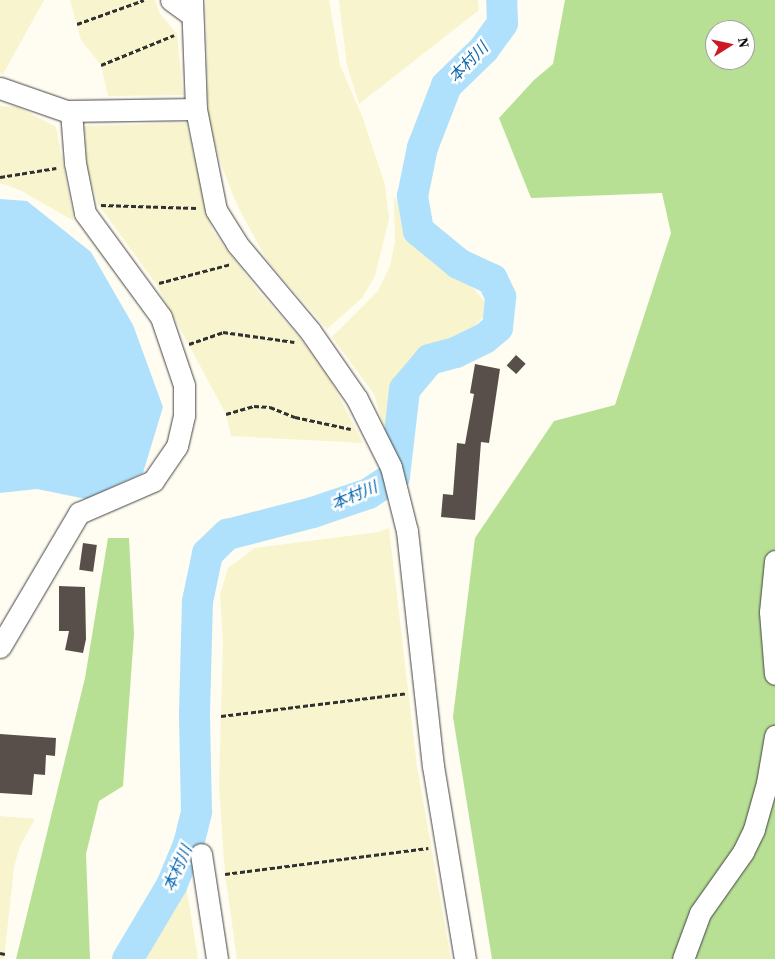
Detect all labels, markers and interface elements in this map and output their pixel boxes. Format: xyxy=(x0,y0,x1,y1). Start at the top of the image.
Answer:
north arrow xyxy=(705,20,755,70)
text: N xyxy=(733,36,755,49)
water label: 本村川 xyxy=(444,38,492,86)
water label: 本村川 xyxy=(328,477,380,513)
water label: 本村川 xyxy=(158,842,196,894)

